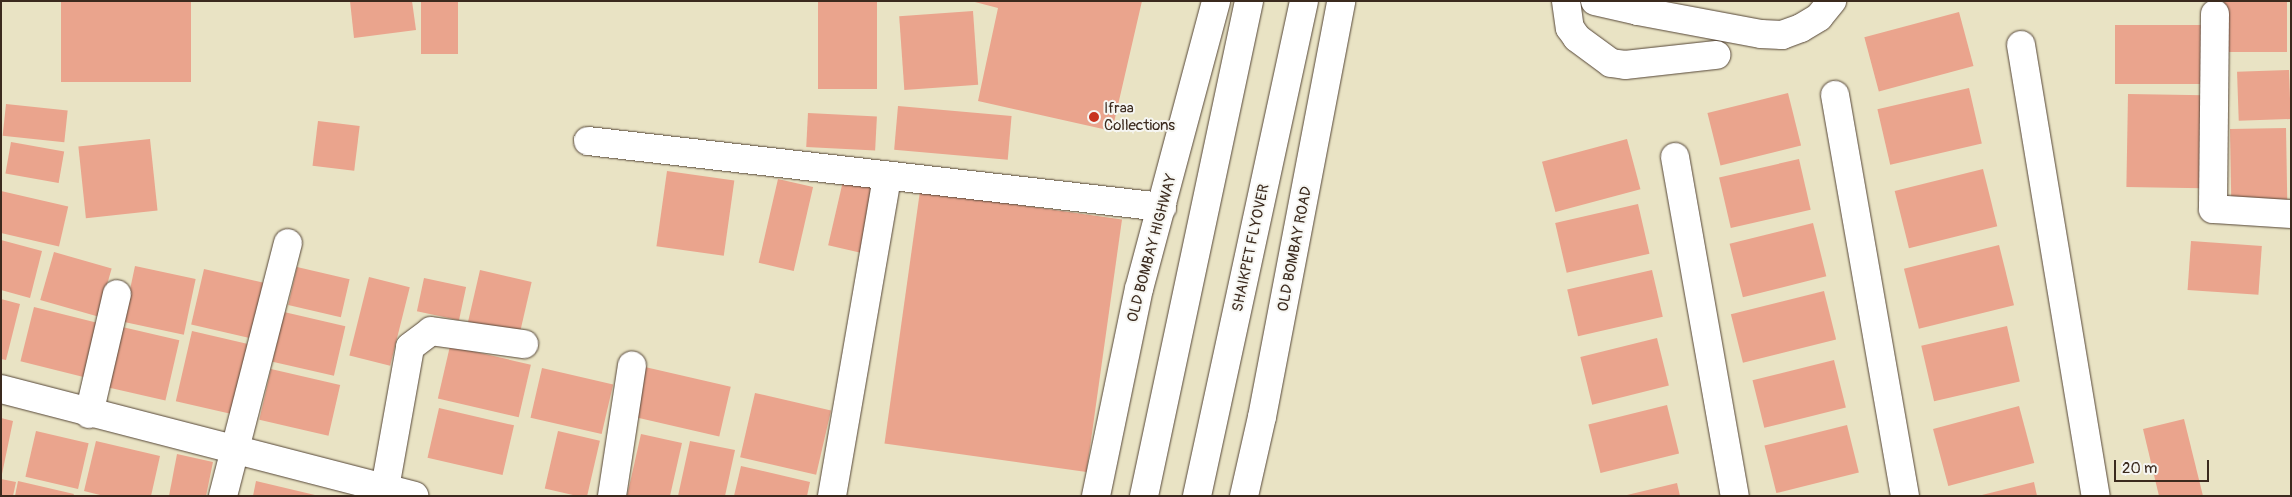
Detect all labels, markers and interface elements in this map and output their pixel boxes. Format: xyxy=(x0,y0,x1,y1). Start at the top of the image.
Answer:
place label: Ifraa Collections xyxy=(1104,99,1175,134)
marker: Ifraa Collections xyxy=(1088,111,1100,123)
street label: OLD BOMBAY HIGHWAY xyxy=(1124,172,1180,324)
street label: SHAIKPET FLYOVER xyxy=(1229,182,1273,314)
street label: OLD BOMBAY ROAD xyxy=(1274,185,1316,313)
scale bar xyxy=(2117,450,2212,482)
text: 20 m xyxy=(2122,459,2157,478)

